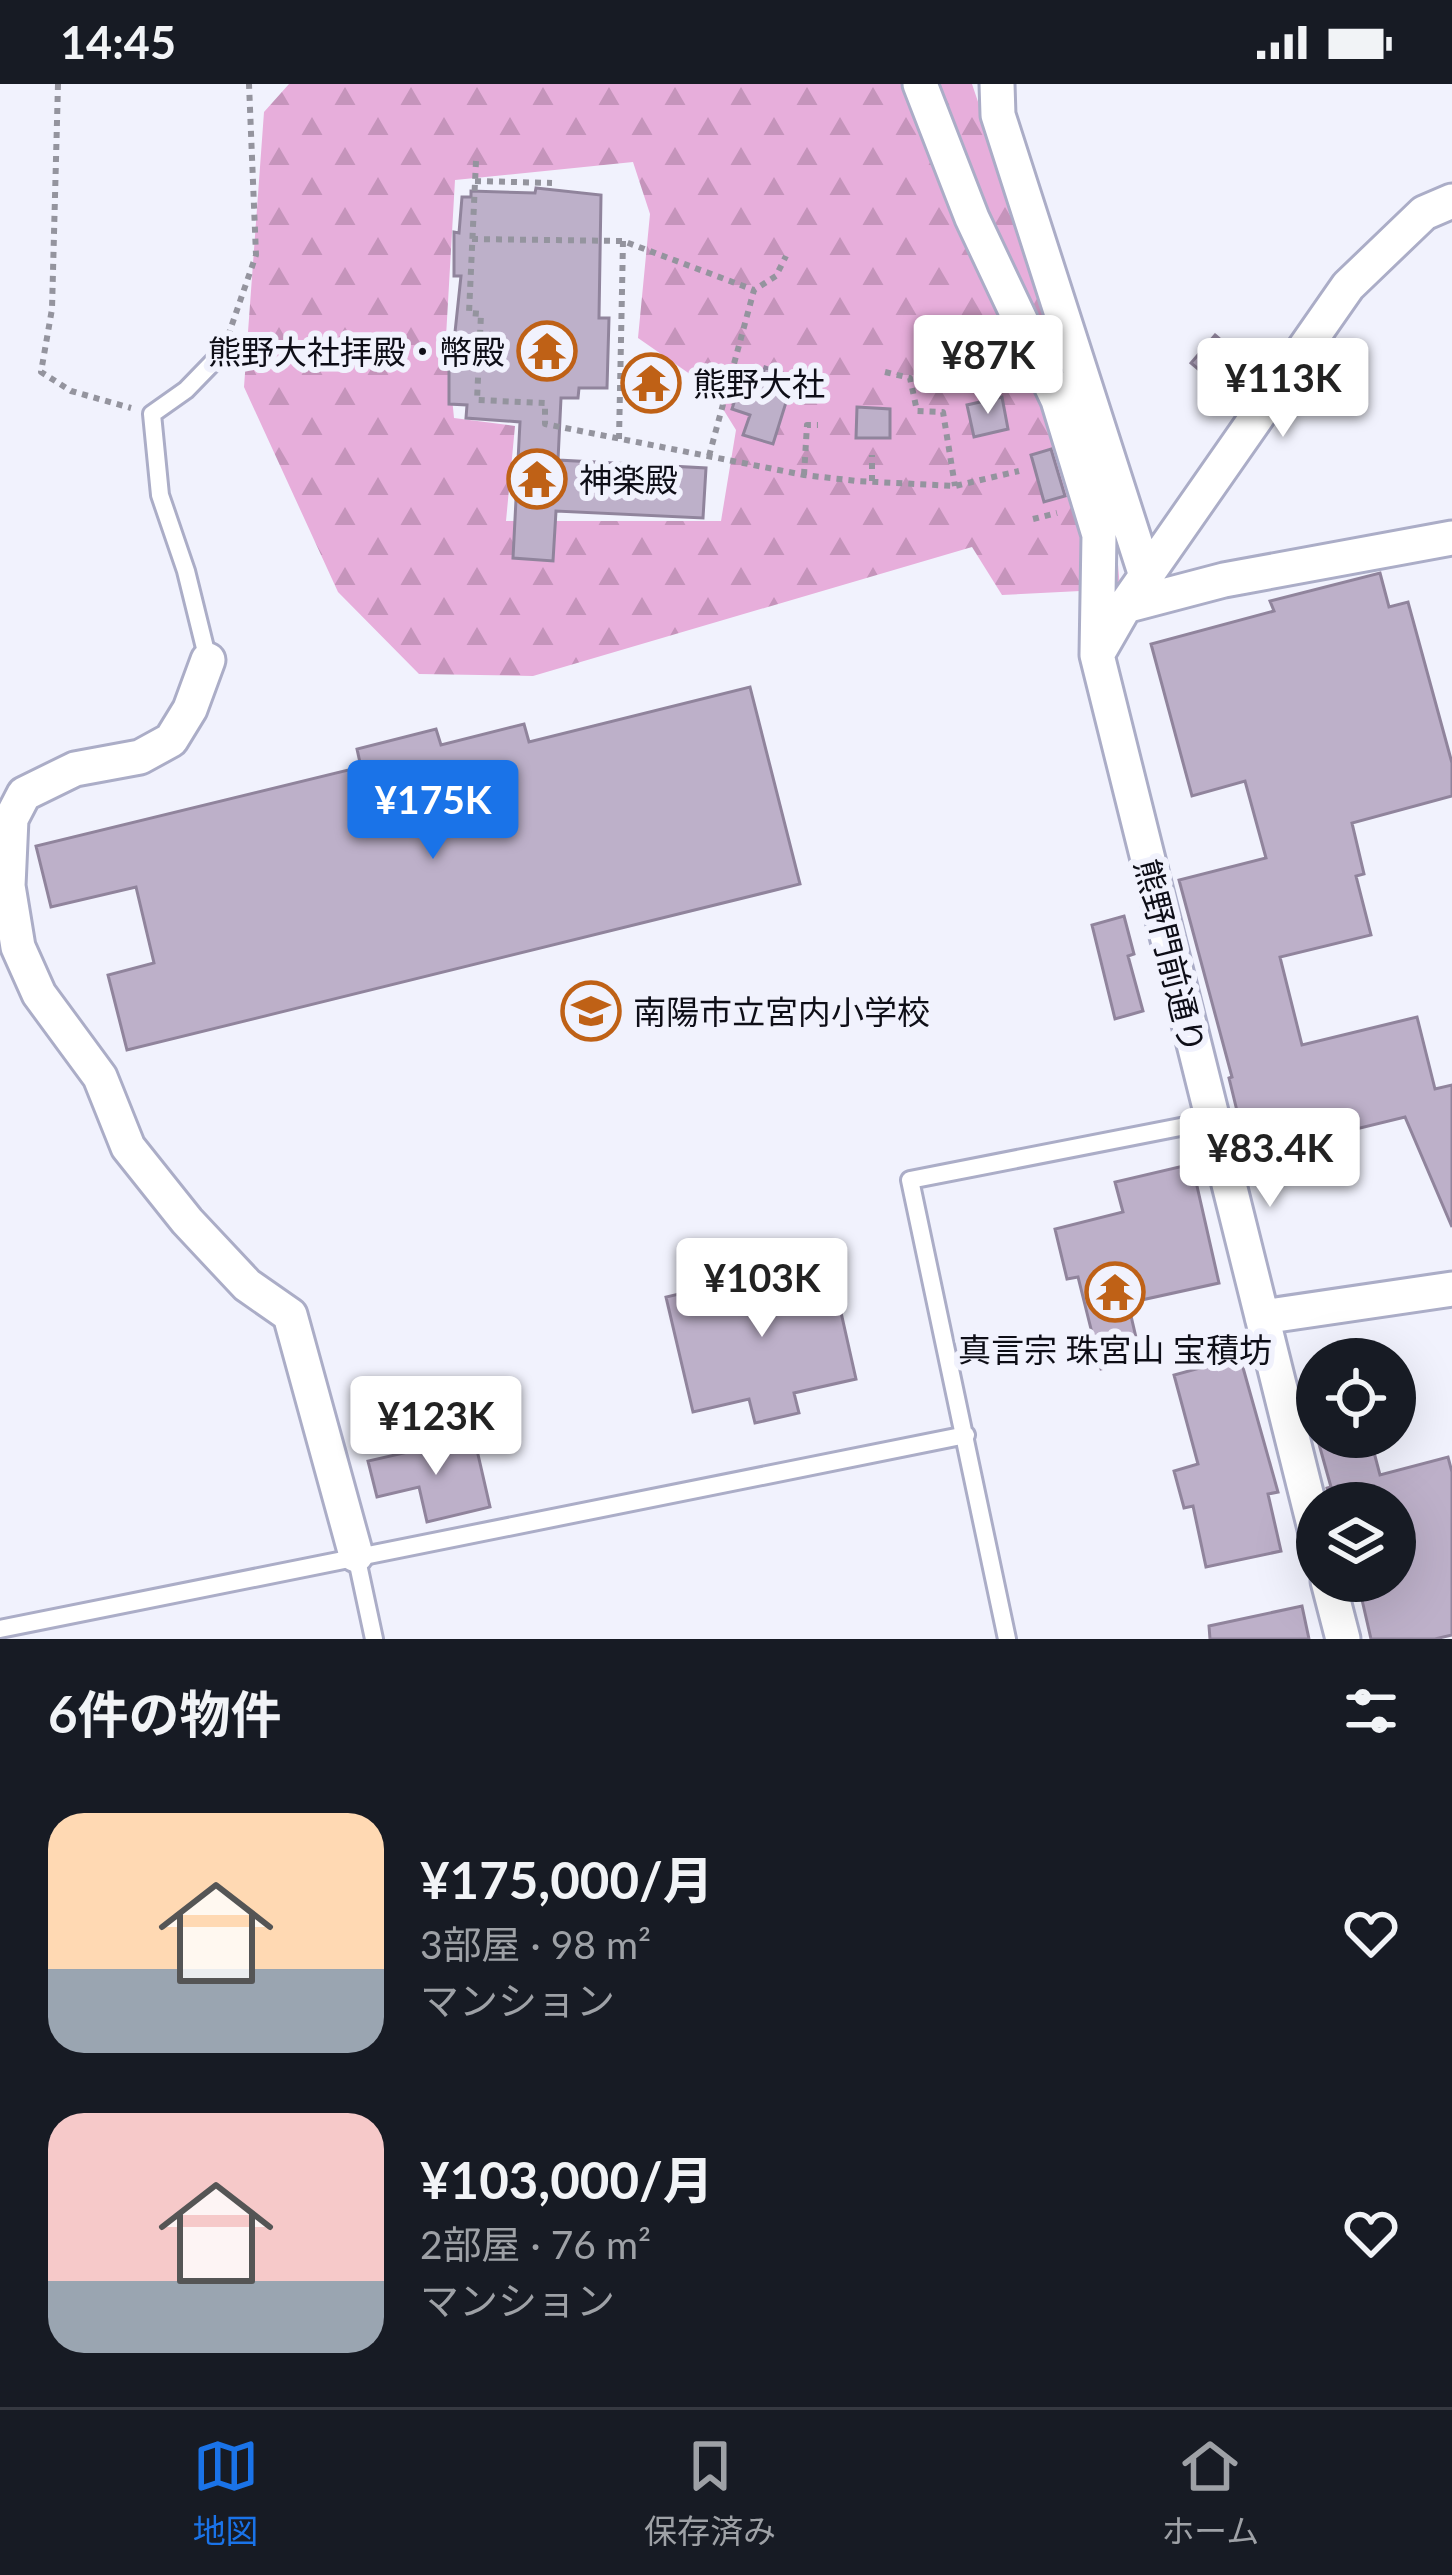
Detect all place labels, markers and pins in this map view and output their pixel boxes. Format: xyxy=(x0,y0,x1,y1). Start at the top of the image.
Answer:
pin: ¥87K xyxy=(917,315,1059,417)
temple icon: 熊野大社拝殿・幣殿 xyxy=(516,320,578,382)
place label: 熊野大社拝殿・幣殿 xyxy=(208,331,505,371)
pin: ¥113K xyxy=(1199,338,1367,440)
temple icon: 熊野大社 xyxy=(620,352,682,414)
place label: 熊野大社 xyxy=(693,363,825,403)
temple icon: 神楽殿 xyxy=(506,448,568,510)
place label: 神楽殿 xyxy=(579,459,678,499)
pin: ¥175K xyxy=(349,760,517,862)
school or university icon: 南陽市立宮内小学校 xyxy=(560,980,622,1042)
place label: 南陽市立宮内小学校 xyxy=(633,991,930,1031)
pin: ¥83.4K xyxy=(1172,1108,1368,1210)
pin: ¥103K xyxy=(678,1238,846,1340)
temple icon: 真言宗 珠宮山 宝積坊 xyxy=(1084,1261,1146,1323)
place label: 真言宗 珠宮山 宝積坊 xyxy=(958,1329,1272,1369)
pin: ¥123K xyxy=(352,1376,520,1478)

